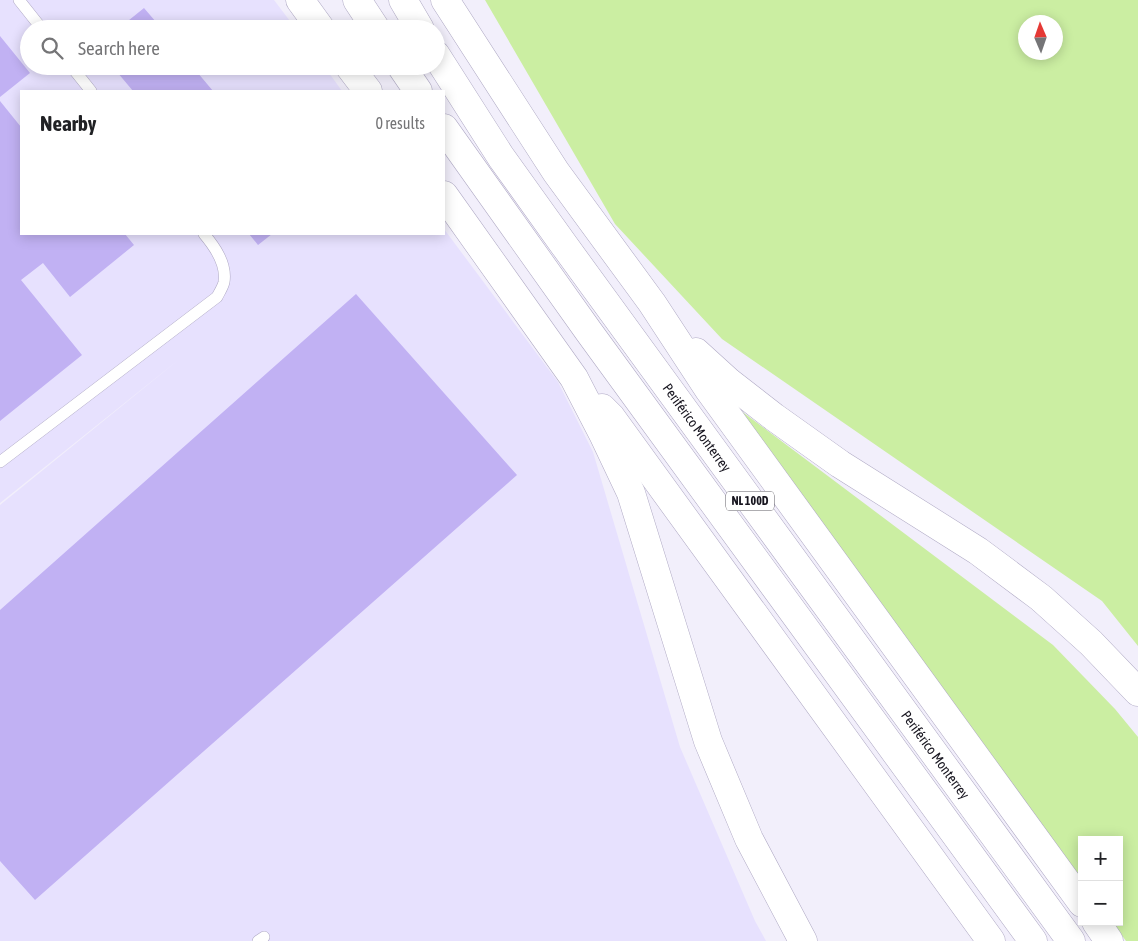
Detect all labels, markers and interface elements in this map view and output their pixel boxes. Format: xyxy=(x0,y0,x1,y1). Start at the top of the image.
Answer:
north arrow xyxy=(1018,15,1063,60)
search box xyxy=(20,20,445,75)
icon: search xyxy=(38,34,66,62)
text: Search here xyxy=(78,37,160,59)
text: Nearby xyxy=(40,111,96,135)
text: 0 results xyxy=(375,114,425,132)
street label: Periférico Monterrey xyxy=(660,380,735,475)
road number: NL 100D xyxy=(726,492,774,511)
street label: Periférico Monterrey xyxy=(898,708,973,802)
map controls xyxy=(1078,836,1123,926)
button: + xyxy=(1078,836,1123,881)
button: − xyxy=(1078,881,1123,926)

